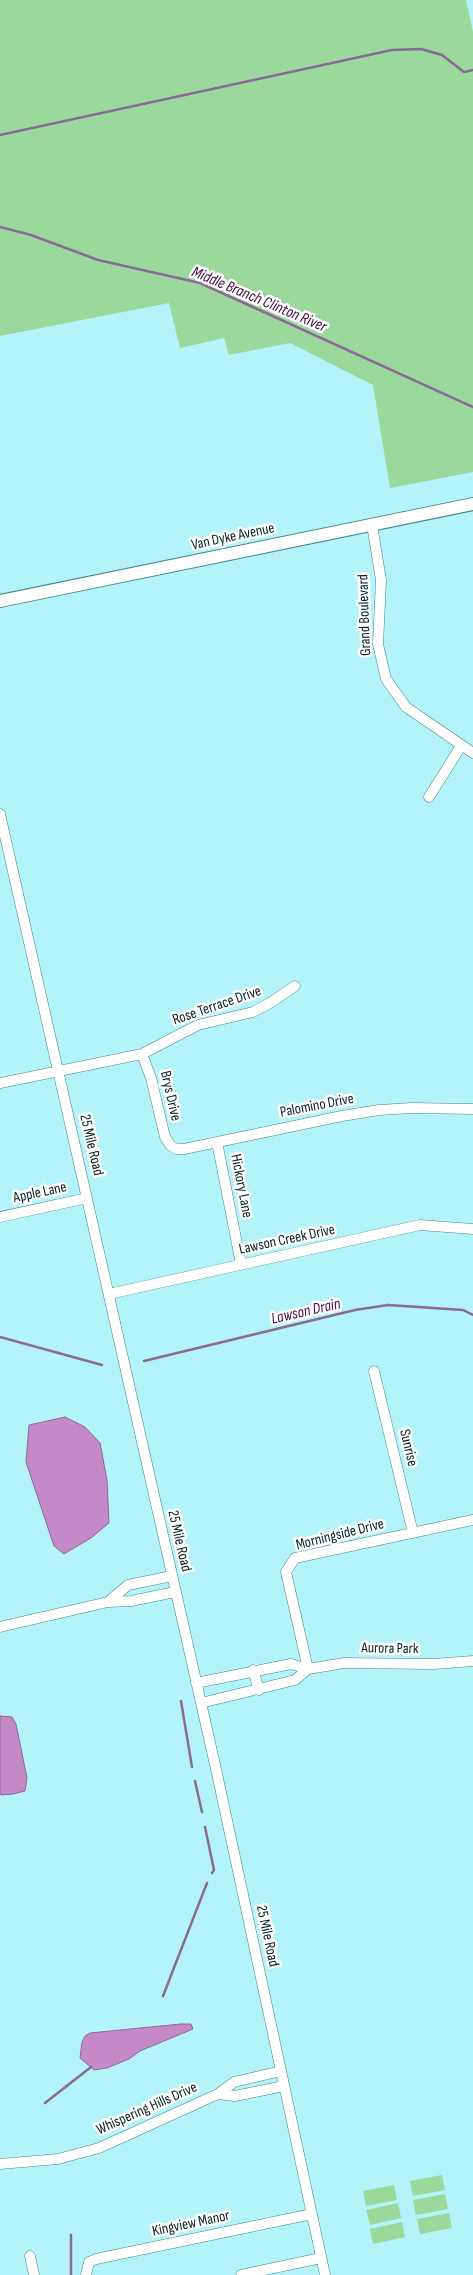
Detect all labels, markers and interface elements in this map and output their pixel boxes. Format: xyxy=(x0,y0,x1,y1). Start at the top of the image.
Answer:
water label: Middle Branch Clinton River xyxy=(189,263,329,337)
street label: Van Dyke Avenue xyxy=(190,519,276,555)
street label: Grand Boulevard xyxy=(355,574,375,656)
street label: Rose Terrace Drive xyxy=(170,982,264,1030)
street label: Brys Drive xyxy=(156,1069,184,1123)
street label: Palomino Drive xyxy=(279,1090,355,1122)
street label: 25 Mile Road xyxy=(75,1113,107,1177)
street label: Hickory Lane xyxy=(226,1153,256,1219)
street label: Apple Lane xyxy=(12,1179,68,1207)
street label: Lawson Creek Drive xyxy=(237,1221,337,1259)
water label: Lawson Drain xyxy=(270,1295,342,1329)
street label: Sunrise xyxy=(395,1428,421,1468)
street label: 25 Mile Road xyxy=(163,1509,195,1573)
street label: Morningside Drive xyxy=(294,1515,386,1555)
street label: Aurora Park xyxy=(361,1640,419,1658)
street label: 25 Mile Road xyxy=(252,1904,282,1968)
street label: Whispering Hills Drive xyxy=(94,2079,200,2139)
street label: Kingview Manor xyxy=(151,2207,231,2241)

